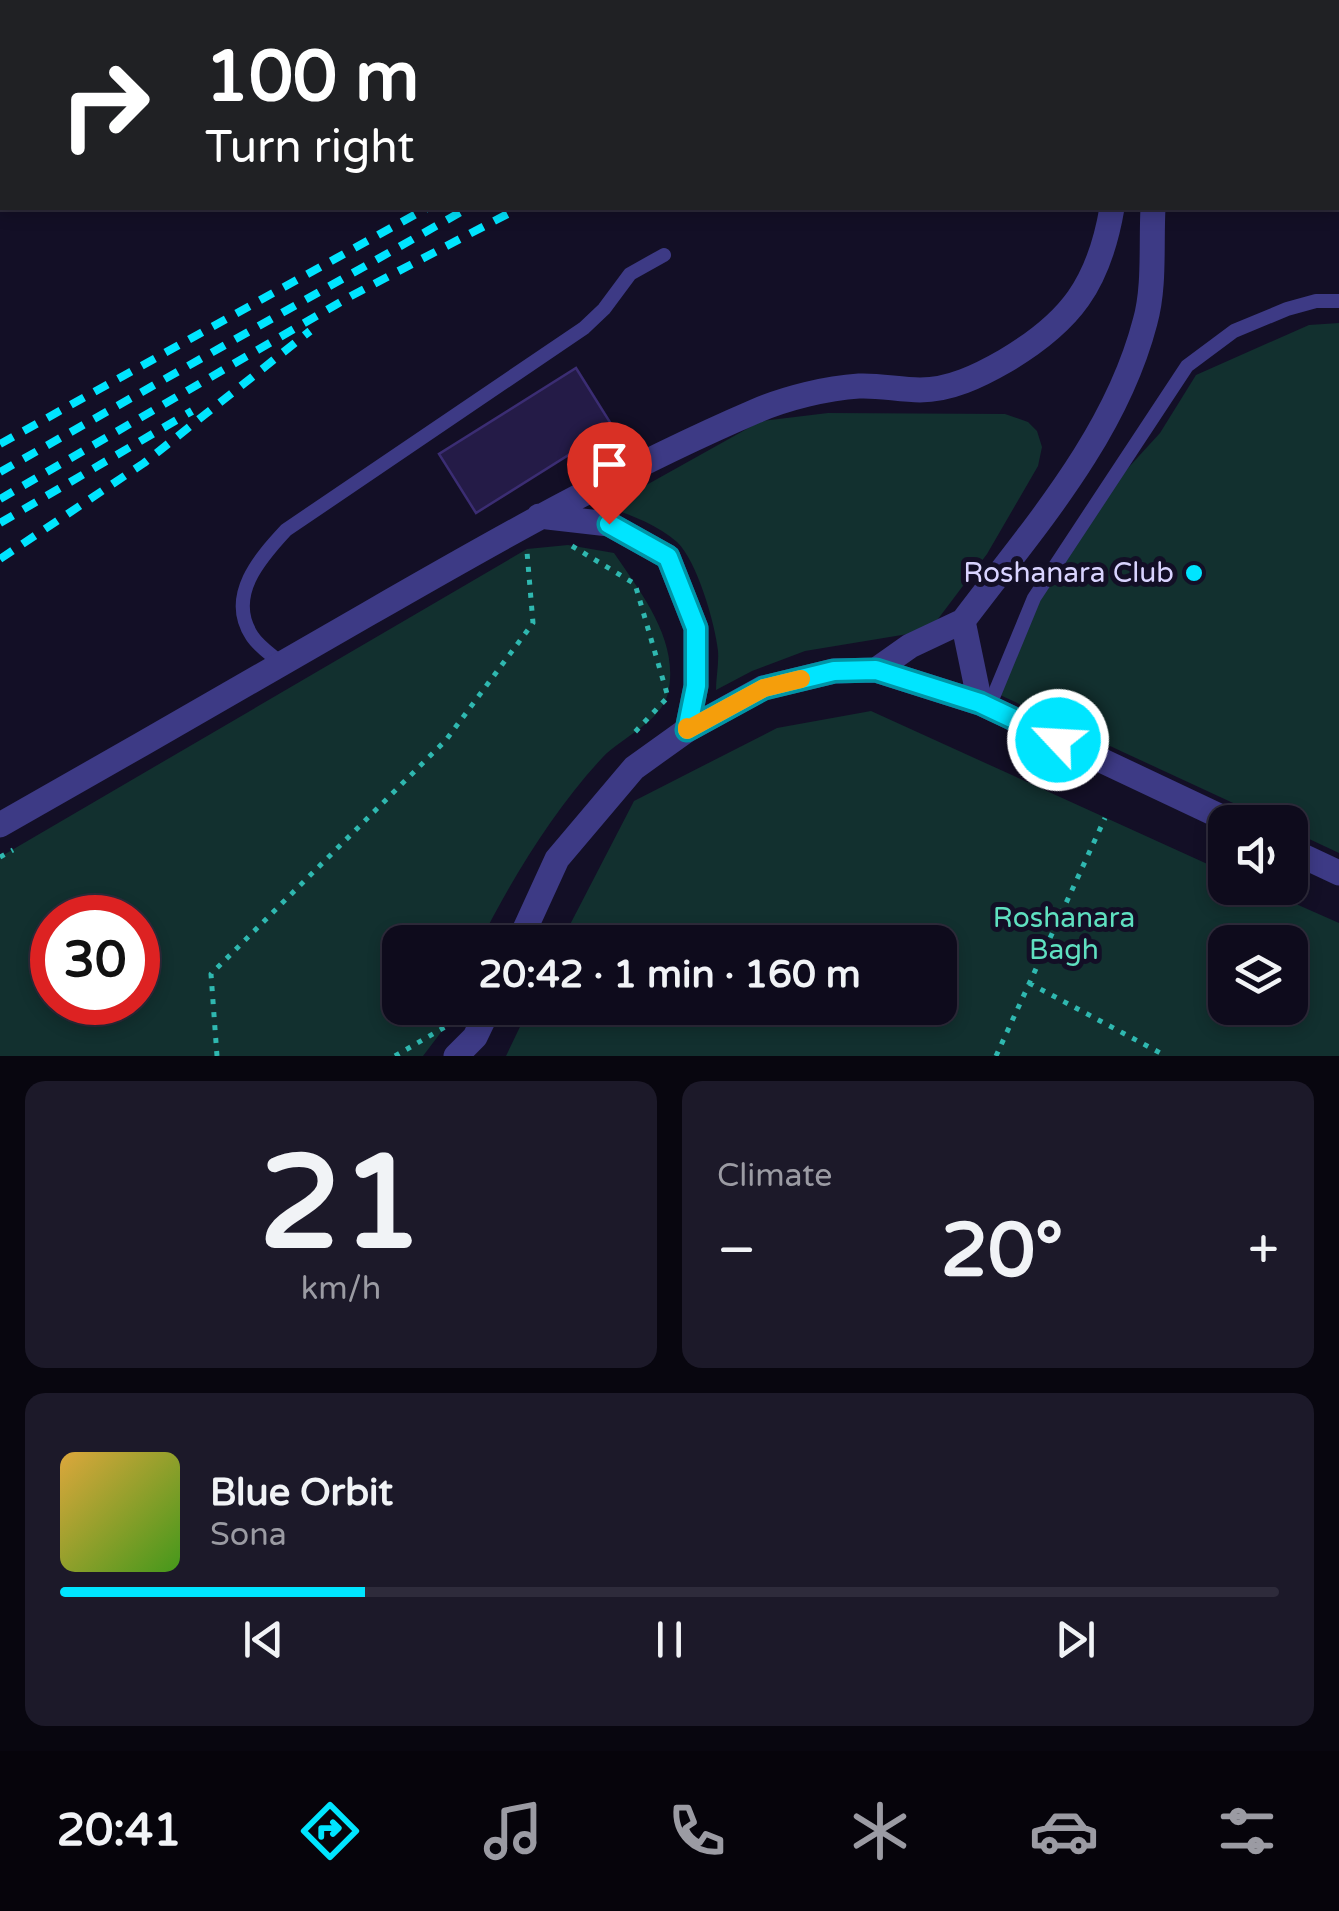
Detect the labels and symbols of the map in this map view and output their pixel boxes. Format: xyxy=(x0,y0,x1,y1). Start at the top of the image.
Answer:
pin xyxy=(567,422,652,525)
place label: Roshanara Club xyxy=(963,556,1174,590)
marker: Roshanara Club xyxy=(1183,562,1205,584)
position arrow xyxy=(1006,688,1110,792)
speed limit sign: 30 xyxy=(30,895,160,1025)
park label: Roshanara Bagh xyxy=(993,901,1135,967)

